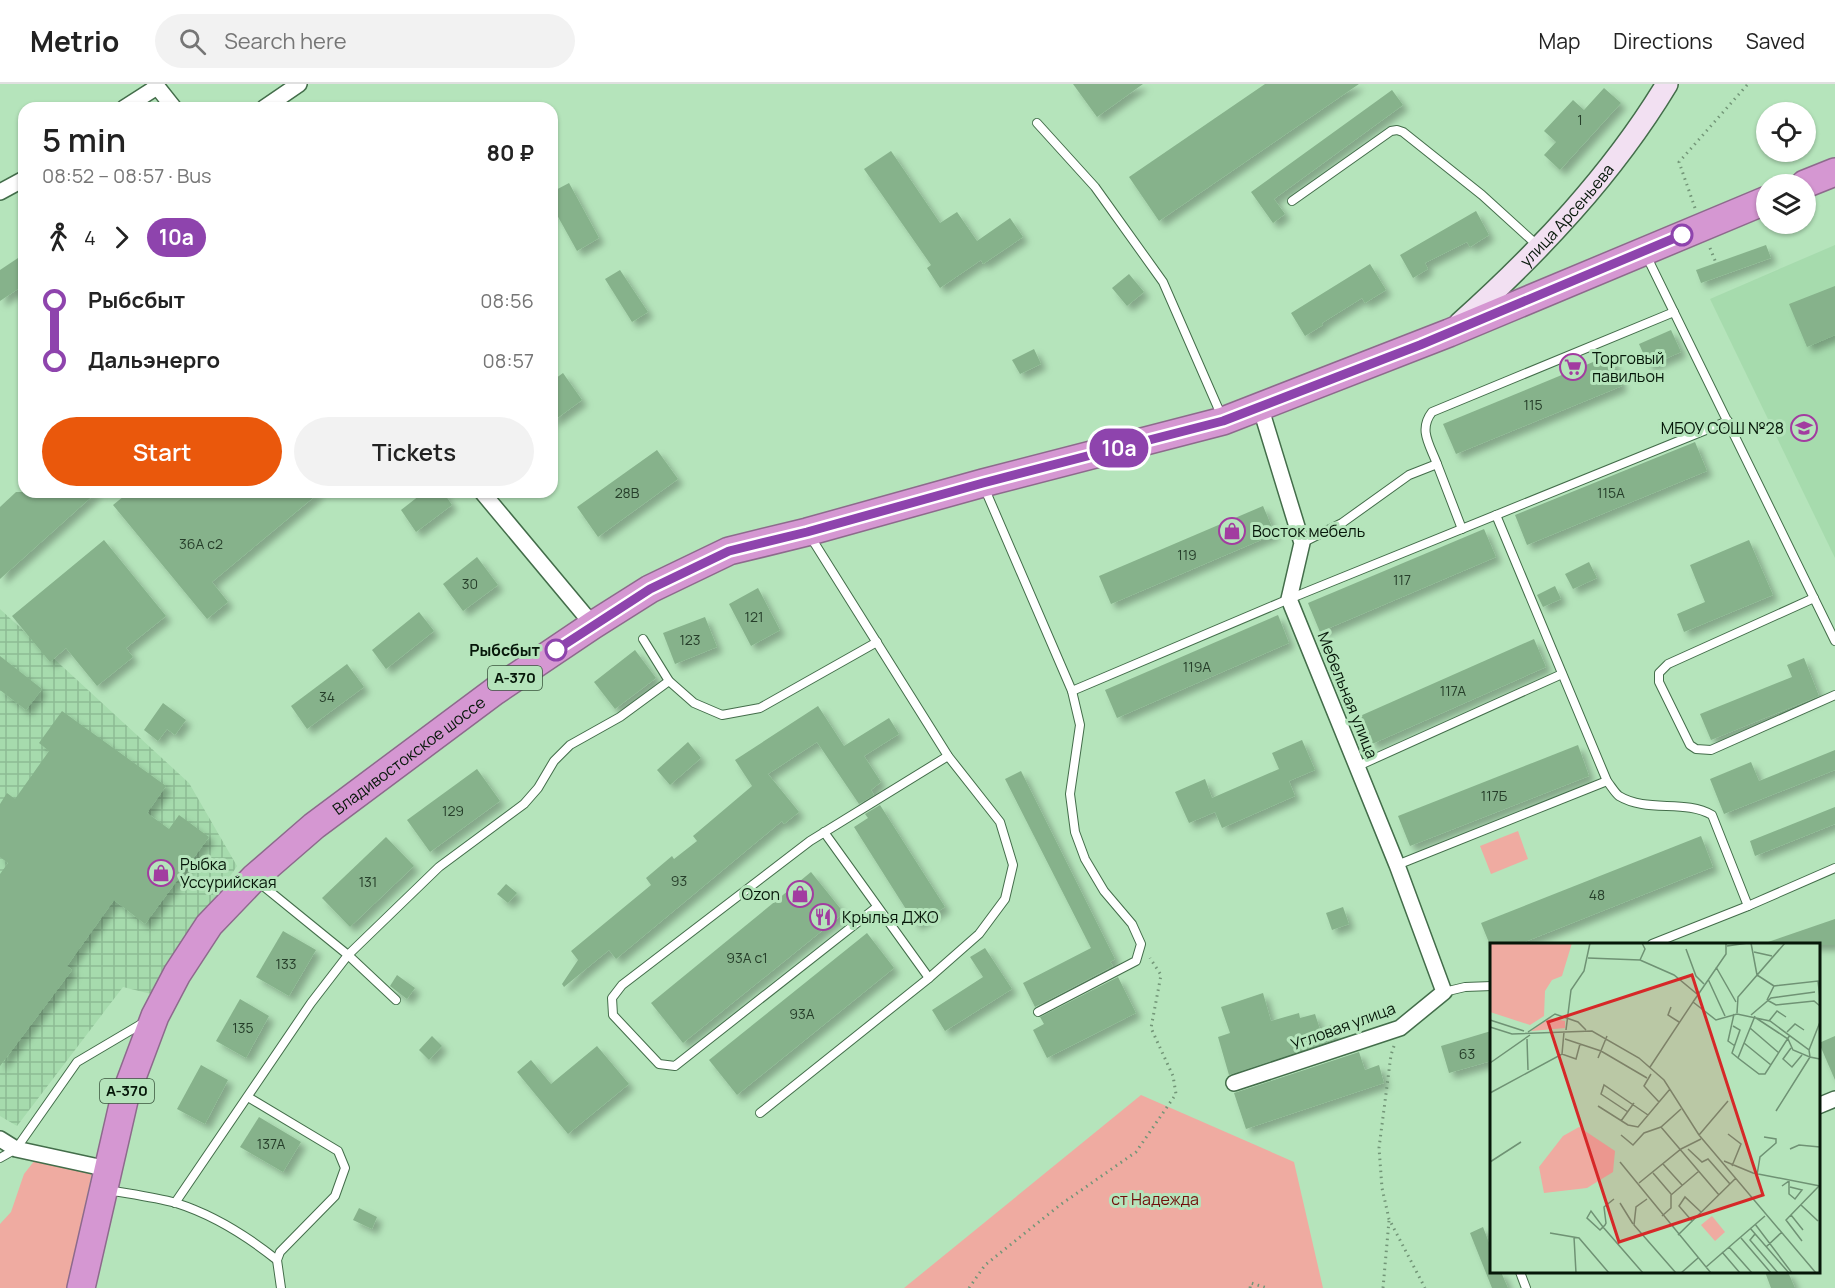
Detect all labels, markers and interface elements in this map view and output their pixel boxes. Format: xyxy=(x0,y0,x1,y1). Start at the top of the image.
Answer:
search box xyxy=(155,14,575,68)
text: Metrio xyxy=(30,22,119,60)
icon: search xyxy=(176,25,209,58)
text: Search here xyxy=(224,26,347,56)
text: Map xyxy=(1539,27,1580,55)
text: Directions xyxy=(1613,27,1713,55)
text: Saved xyxy=(1746,27,1805,55)
map controls xyxy=(1756,102,1816,234)
button: locate xyxy=(1756,102,1816,162)
house number: 1 xyxy=(1577,110,1583,129)
text: 5 min xyxy=(42,117,126,162)
text: 80 ₽ xyxy=(487,138,534,168)
street label: улица Арсеньева xyxy=(1515,159,1619,271)
text: 08:52 – 08:57 · Bus xyxy=(42,162,212,189)
button: layers xyxy=(1756,174,1816,234)
icon: walk xyxy=(42,221,75,254)
icon: forward xyxy=(105,221,138,254)
text: 10а xyxy=(159,223,194,251)
text: 4 xyxy=(84,224,96,251)
unlabelled marker xyxy=(1671,224,1693,246)
text: Рыбсбыт xyxy=(88,285,185,315)
text: 08:56 xyxy=(480,287,534,314)
text: Дальэнерго xyxy=(88,345,220,375)
text: 08:57 xyxy=(483,347,534,374)
place label: Торговый павильон xyxy=(1592,347,1664,387)
supermarket icon: Торговый павильон xyxy=(1558,352,1588,382)
house number: 115 xyxy=(1523,395,1543,414)
school or university icon: МБОУ СОШ №28 xyxy=(1789,413,1819,443)
button: Start xyxy=(42,417,282,486)
button: Tickets xyxy=(294,417,534,486)
place label: МБОУ СОШ №28 xyxy=(1661,417,1784,439)
line badge: 10а xyxy=(1084,428,1154,468)
text: 10а xyxy=(1101,434,1137,462)
house number: 28В xyxy=(615,483,640,502)
house number: 115А xyxy=(1597,483,1625,502)
shop icon: Восток мебель xyxy=(1217,516,1247,546)
place label: Восток мебель xyxy=(1252,520,1365,542)
house number: 36А с2 xyxy=(179,534,223,553)
house number: 119 xyxy=(1177,545,1197,564)
house number: 117 xyxy=(1393,570,1411,589)
house number: 30 xyxy=(462,574,478,593)
house number: 121 xyxy=(745,607,763,626)
street label: Мебельная улица xyxy=(1313,628,1383,762)
house number: 123 xyxy=(679,630,701,649)
place label: Рыбсбыт xyxy=(469,639,540,661)
marker: Рыбсбыт xyxy=(545,639,567,661)
house number: 119А xyxy=(1183,657,1211,676)
road number: А-370 xyxy=(488,666,542,690)
house number: 117А xyxy=(1440,681,1466,700)
house number: 34 xyxy=(319,687,335,706)
street label: Владивостокское шоссе xyxy=(328,691,490,820)
house number: 117Б xyxy=(1481,786,1508,805)
house number: 129 xyxy=(442,801,464,820)
place label: Рыбка Уссурийская xyxy=(180,853,276,893)
shop icon: Рыбка Уссурийская xyxy=(146,858,176,888)
house number: 93 xyxy=(671,871,687,890)
house number: 131 xyxy=(359,872,377,891)
shop icon: Ozon xyxy=(785,879,815,909)
place label: Ozon xyxy=(742,883,780,905)
house number: 48 xyxy=(1589,885,1605,904)
restaurant icon: Крылья ДЖО xyxy=(808,902,838,932)
place label: Крылья ДЖО xyxy=(842,906,939,928)
inset map xyxy=(1490,943,1820,1273)
house number: 93А с1 xyxy=(726,948,768,967)
house number: 133 xyxy=(276,954,296,973)
street label: Угловая улица xyxy=(1288,997,1398,1055)
house number: 93А xyxy=(789,1004,815,1023)
house number: 135 xyxy=(232,1018,254,1037)
house number: 63 xyxy=(1459,1044,1475,1063)
road number: А-370 xyxy=(100,1079,154,1103)
house number: 137А xyxy=(257,1134,285,1153)
park label: ст Надежда xyxy=(1111,1188,1199,1210)

